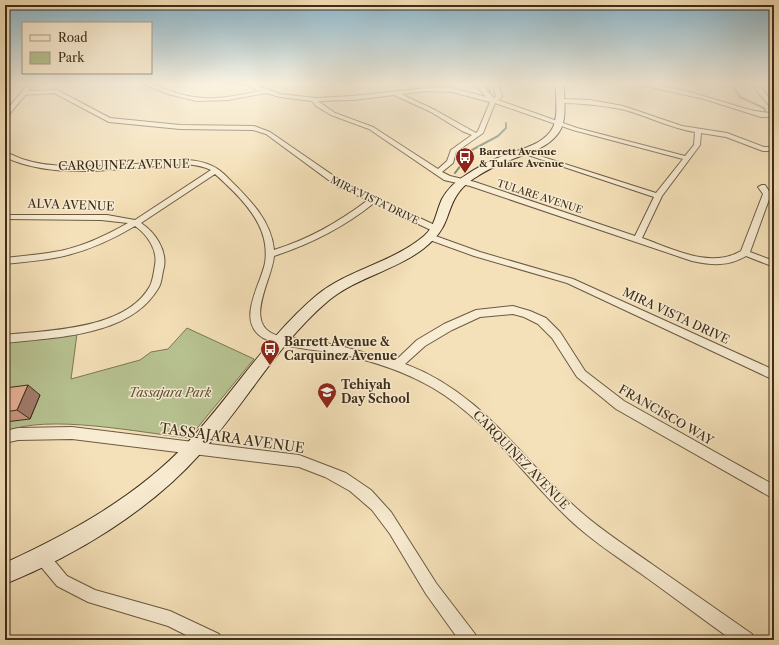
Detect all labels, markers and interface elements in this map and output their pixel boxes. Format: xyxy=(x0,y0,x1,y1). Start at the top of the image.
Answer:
legend xyxy=(22,22,152,74)
text: Road xyxy=(58,30,88,45)
text: Park xyxy=(58,50,85,65)
place label: Barrett Avenue & Tulare Avenue xyxy=(479,145,564,170)
bus stop icon: Barrett Avenue & Tulare Avenue xyxy=(454,146,476,174)
street label: CARQUINEZ AVENUE xyxy=(58,156,190,173)
street label: MIRA VISTA DRIVE xyxy=(328,173,421,228)
street label: TULARE AVENUE xyxy=(495,177,584,216)
street label: ALVA AVENUE xyxy=(26,195,115,214)
street label: MIRA VISTA DRIVE xyxy=(620,284,732,347)
place label: Barrett Avenue & Carquinez Avenue xyxy=(284,334,397,363)
bus stop icon: Barrett Avenue & Carquinez Avenue xyxy=(259,338,281,366)
place label: Tehiyah Day School xyxy=(341,377,410,406)
school or university icon: Tehiyah Day School xyxy=(316,381,338,409)
street label: FRANCISCO WAY xyxy=(616,381,717,448)
park label: Tassajara Park xyxy=(129,385,212,400)
street label: CARQUINEZ AVENUE xyxy=(470,407,573,512)
street label: TASSAJARA AVENUE xyxy=(158,419,306,457)

